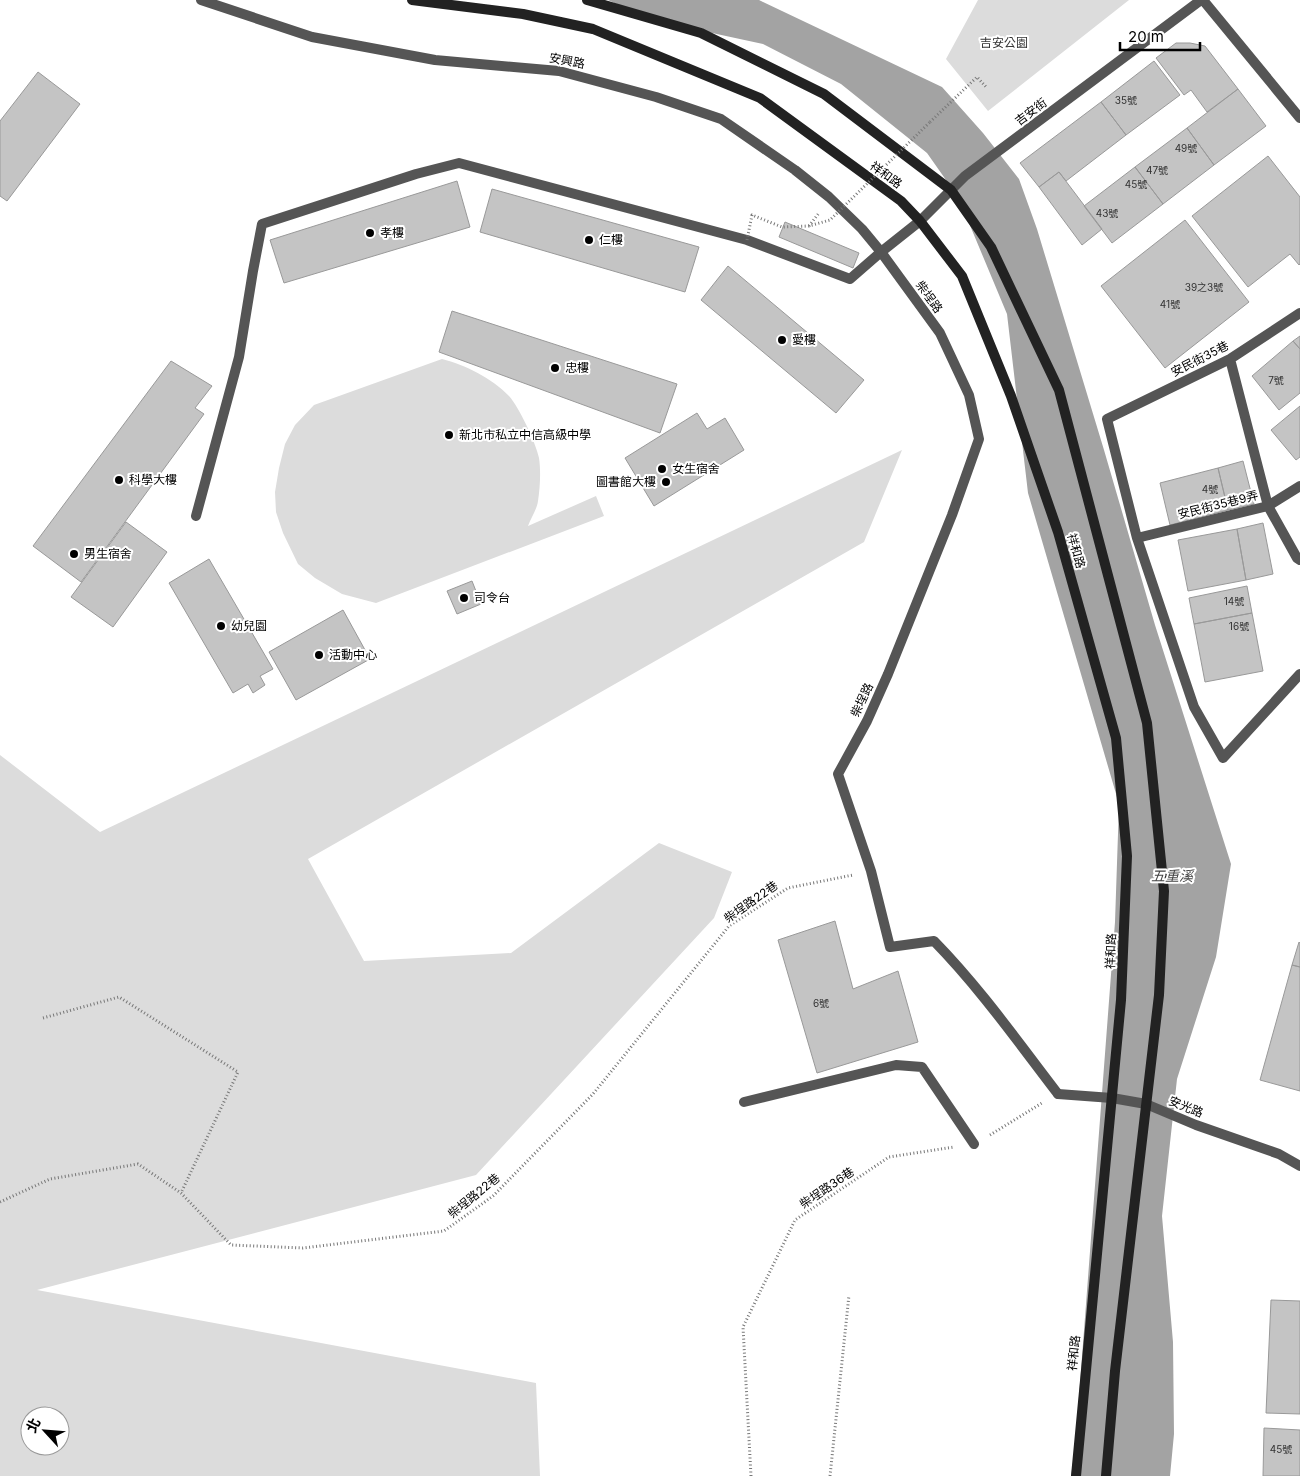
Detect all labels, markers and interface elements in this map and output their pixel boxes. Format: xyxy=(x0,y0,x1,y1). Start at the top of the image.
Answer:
scale bar xyxy=(1120,20,1200,52)
text: 20 m xyxy=(1128,27,1164,46)
park label: 吉安公園 xyxy=(980,35,1028,50)
street label: 安興路 xyxy=(548,50,586,71)
house number: 35號 xyxy=(1115,94,1137,106)
street label: 吉安街 xyxy=(1012,95,1050,128)
house number: 49號 xyxy=(1175,142,1197,154)
street label: 祥和路 xyxy=(867,158,905,191)
house number: 47號 xyxy=(1146,164,1168,176)
house number: 45號 xyxy=(1125,178,1147,190)
house number: 43號 xyxy=(1096,207,1118,219)
place label: 孝樓 xyxy=(380,225,404,240)
marker: 孝樓 xyxy=(364,227,376,239)
place label: 仁樓 xyxy=(599,232,623,247)
marker: 仁樓 xyxy=(583,234,595,246)
street label: 柴埕路 xyxy=(913,278,946,316)
house number: 39之3號 xyxy=(1185,281,1223,293)
house number: 41號 xyxy=(1160,298,1180,310)
place label: 愛樓 xyxy=(792,332,816,347)
marker: 愛樓 xyxy=(776,334,788,346)
street label: 安民街35巷 xyxy=(1168,338,1231,379)
place label: 忠樓 xyxy=(565,360,589,375)
marker: 忠樓 xyxy=(549,362,561,374)
house number: 7號 xyxy=(1268,374,1284,386)
place label: 新北市私立中信高級中學 xyxy=(459,427,591,442)
marker: 新北市私立中信高級中學 xyxy=(443,429,455,441)
place label: 女生宿舍 xyxy=(672,461,720,476)
marker: 女生宿舍 xyxy=(656,463,668,475)
place label: 科學大樓 xyxy=(129,472,177,487)
marker: 科學大樓 xyxy=(113,474,125,486)
place label: 圖書館大樓 xyxy=(596,474,656,489)
marker: 圖書館大樓 xyxy=(660,476,672,488)
house number: 4號 xyxy=(1202,483,1218,495)
street label: 安民街35巷9弄 xyxy=(1176,487,1260,522)
street label: 祥和路 xyxy=(1064,531,1089,570)
place label: 男生宿舍 xyxy=(84,546,132,561)
marker: 男生宿舍 xyxy=(68,548,80,560)
place label: 司令台 xyxy=(474,590,510,605)
marker: 司令台 xyxy=(458,592,470,604)
house number: 14號 xyxy=(1224,595,1244,607)
place label: 幼兒園 xyxy=(231,618,267,633)
marker: 幼兒園 xyxy=(215,620,227,632)
house number: 16號 xyxy=(1229,620,1249,632)
place label: 活動中心 xyxy=(329,647,377,662)
marker: 活動中心 xyxy=(313,649,325,661)
street label: 柴埕路 xyxy=(847,680,876,719)
water label: 五重溪 xyxy=(1151,867,1195,884)
street label: 柴埕路22巷 xyxy=(721,877,781,926)
street label: 祥和路 xyxy=(1102,933,1119,969)
house number: 6號 xyxy=(813,997,829,1009)
street label: 安光路 xyxy=(1167,1093,1206,1120)
street label: 柴埕路36巷 xyxy=(796,1164,857,1211)
street label: 柴埕路22巷 xyxy=(445,1170,503,1221)
street label: 祥和路 xyxy=(1064,1334,1083,1372)
north arrow xyxy=(20,1406,70,1456)
text: 北 xyxy=(22,1415,44,1435)
house number: 45號 xyxy=(1270,1443,1292,1455)

